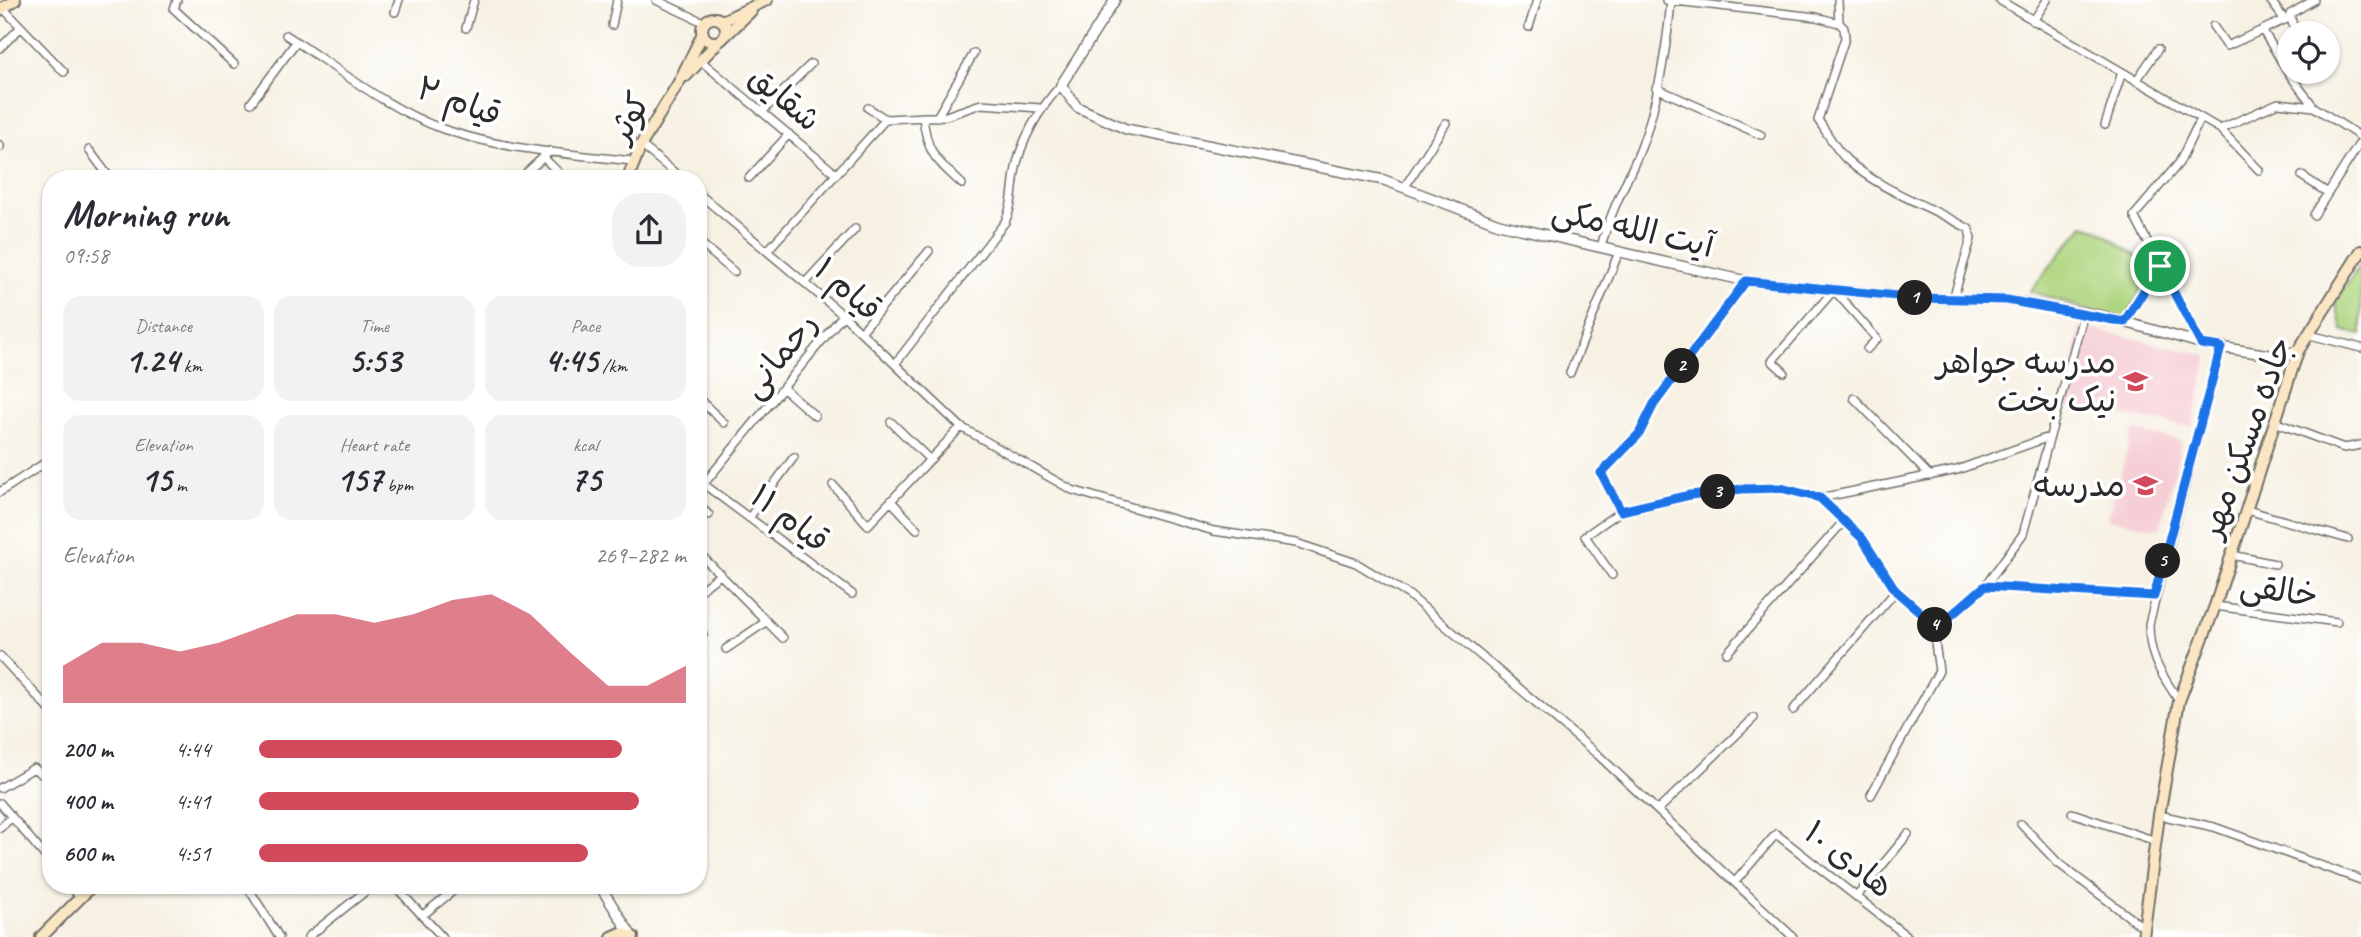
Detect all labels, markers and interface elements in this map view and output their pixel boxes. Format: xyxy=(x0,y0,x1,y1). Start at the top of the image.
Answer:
map controls xyxy=(2277,21,2340,84)
button: locate xyxy=(2277,21,2340,84)
street label: شقایق xyxy=(740,56,830,140)
street label: قیام ۲ xyxy=(410,66,507,139)
street label: کوثر xyxy=(597,85,660,152)
street label: آیت الله مکی xyxy=(1548,189,1720,267)
text: Morning run xyxy=(63,191,229,238)
button: share xyxy=(612,193,686,267)
pin xyxy=(2130,236,2190,296)
text: 09:58 xyxy=(63,241,109,270)
icon: arrive xyxy=(2141,247,2179,285)
street label: قیام ۱ xyxy=(803,248,891,333)
pin: 1 xyxy=(1898,280,1932,316)
text: 1 xyxy=(1910,285,1919,309)
street label: رحمانی xyxy=(732,303,826,407)
text: Distance xyxy=(135,314,192,338)
text: Time xyxy=(360,314,389,338)
text: Pace xyxy=(571,314,600,338)
street label: جاده مسکن مهر xyxy=(2189,331,2302,546)
text: 1.24 xyxy=(125,338,179,383)
text: 5:53 xyxy=(348,338,401,383)
text: 4:45 xyxy=(544,338,598,383)
place label: مدرسه جواهر نیک بخت xyxy=(1933,341,2116,421)
pin: 2 xyxy=(1664,348,1700,384)
text: 2 xyxy=(1677,353,1686,377)
text: km xyxy=(179,354,202,378)
text: /km xyxy=(598,354,627,378)
school or university icon: مدرسه جواهر نیک بخت xyxy=(2122,367,2150,395)
text: Elevation xyxy=(134,433,193,457)
text: Heart rate xyxy=(340,433,409,457)
text: kcal xyxy=(573,433,598,457)
text: 15 xyxy=(140,457,171,502)
text: 157 xyxy=(336,457,382,502)
text: 75 xyxy=(570,457,601,502)
place label: مدرسه xyxy=(2034,464,2125,506)
school or university icon: مدرسه xyxy=(2131,471,2159,499)
text: m xyxy=(171,473,187,497)
text: bpm xyxy=(382,473,413,497)
street label: قیام ۱۱ xyxy=(740,475,838,565)
pin: 3 xyxy=(1700,475,1736,510)
text: 3 xyxy=(1713,479,1722,503)
text: Elevation xyxy=(63,541,134,570)
text: 269–282 m xyxy=(595,541,686,570)
pin: 5 xyxy=(2146,544,2180,578)
text: 5 xyxy=(2158,548,2167,572)
street label: خالقی xyxy=(2237,564,2321,616)
pin: 4 xyxy=(1918,608,1952,642)
text: 4 xyxy=(1930,612,1939,636)
text: 200 m xyxy=(63,735,113,764)
text: 4:44 xyxy=(175,735,211,764)
text: 400 m xyxy=(63,787,113,816)
text: 4:41 xyxy=(175,787,211,816)
street label: هادی ۱۰ xyxy=(1796,811,1902,907)
text: 600 m xyxy=(63,839,113,868)
text: 4:51 xyxy=(175,839,211,868)

